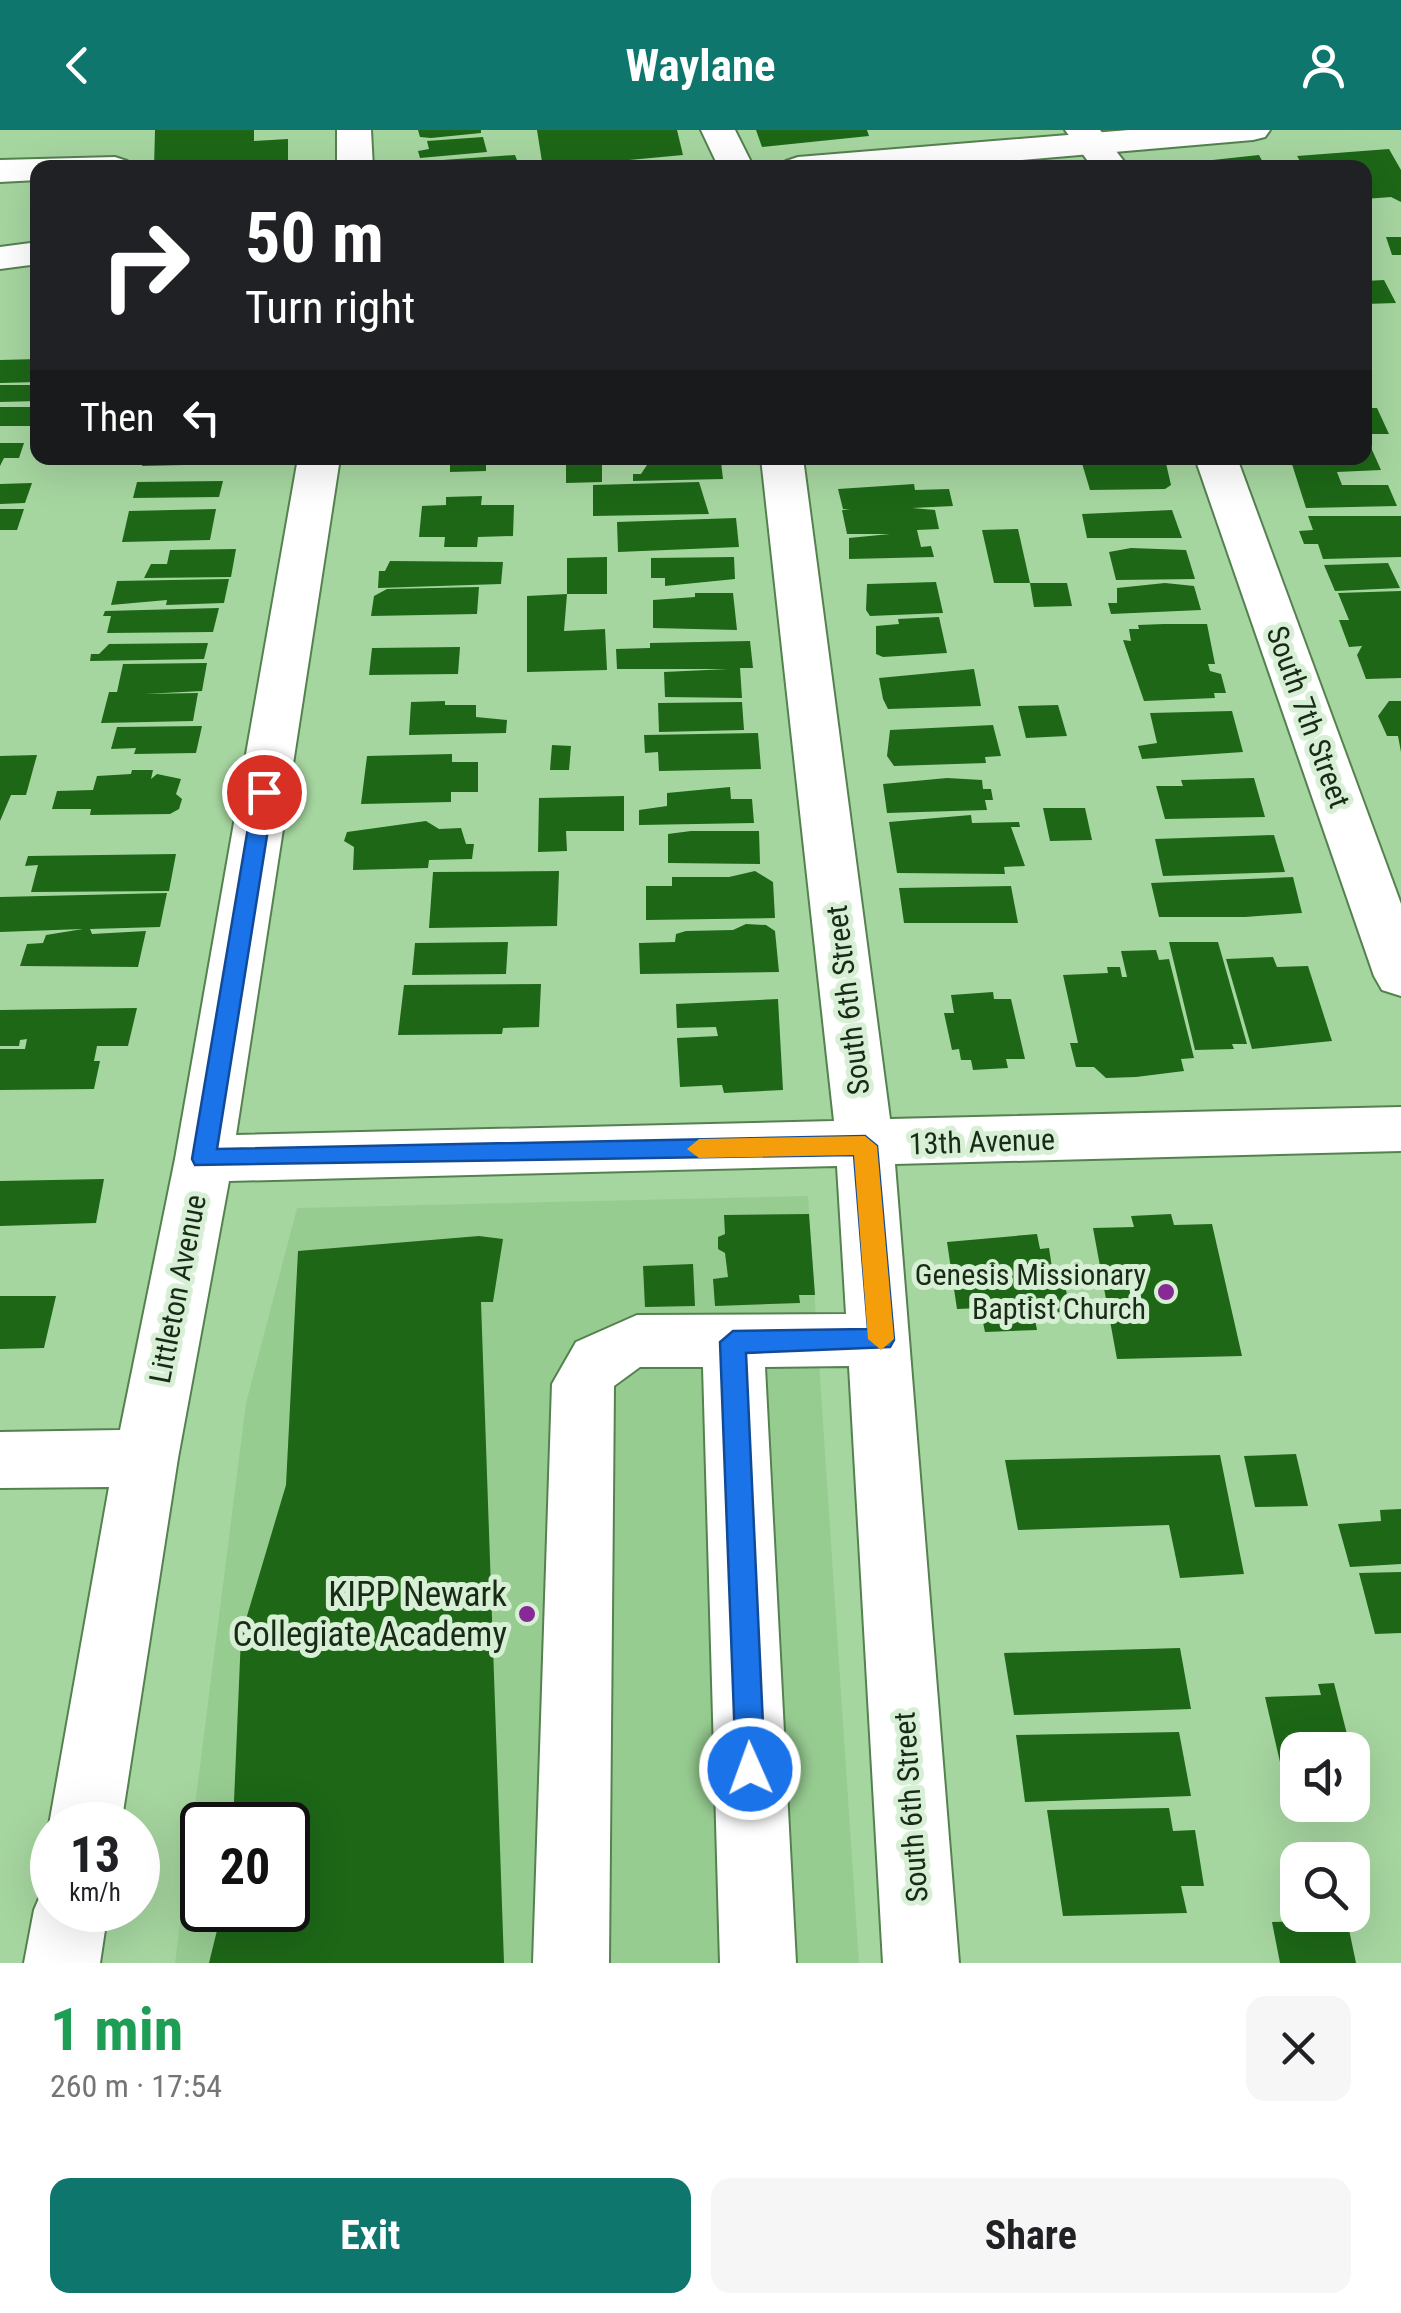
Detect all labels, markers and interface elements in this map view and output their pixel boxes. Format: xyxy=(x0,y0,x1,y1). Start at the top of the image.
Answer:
icon: back xyxy=(50,38,105,93)
icon: person xyxy=(1296,38,1351,93)
text: Waylane xyxy=(625,39,776,92)
text: 50 m xyxy=(245,197,384,279)
icon: right xyxy=(80,200,210,330)
text: Turn right xyxy=(245,281,415,334)
icon: left xyxy=(174,390,229,445)
text: Then xyxy=(80,396,154,440)
street label: South 7th Street xyxy=(1259,621,1358,812)
pin xyxy=(222,750,307,835)
icon: arrive xyxy=(237,765,292,820)
street label: South 6th Street xyxy=(819,903,876,1097)
street label: 13th Avenue xyxy=(908,1121,1056,1162)
street label: Littleton Avenue xyxy=(142,1192,213,1386)
place label: Genesis Missionary Baptist Church xyxy=(915,1257,1146,1326)
marker: Genesis Missionary Baptist Church xyxy=(1155,1281,1177,1303)
place label: KIPP Newark Collegiate Academy xyxy=(232,1574,507,1655)
marker: KIPP Newark Collegiate Academy xyxy=(516,1603,538,1625)
street label: South 6th Street xyxy=(886,1711,935,1903)
position arrow xyxy=(698,1717,802,1821)
map controls xyxy=(1280,1732,1370,1932)
button: sound xyxy=(1280,1732,1370,1822)
speed limit sign: 20 xyxy=(180,1802,310,1932)
text: 13 xyxy=(70,1826,120,1884)
button: search xyxy=(1280,1842,1370,1932)
text: km/h xyxy=(69,1878,121,1907)
text: 1 min xyxy=(50,1994,183,2065)
button: close xyxy=(1246,1996,1351,2101)
text: 260 m · 17:54 xyxy=(50,2067,222,2105)
button: Exit xyxy=(50,2178,691,2293)
button: Share xyxy=(711,2178,1351,2293)

